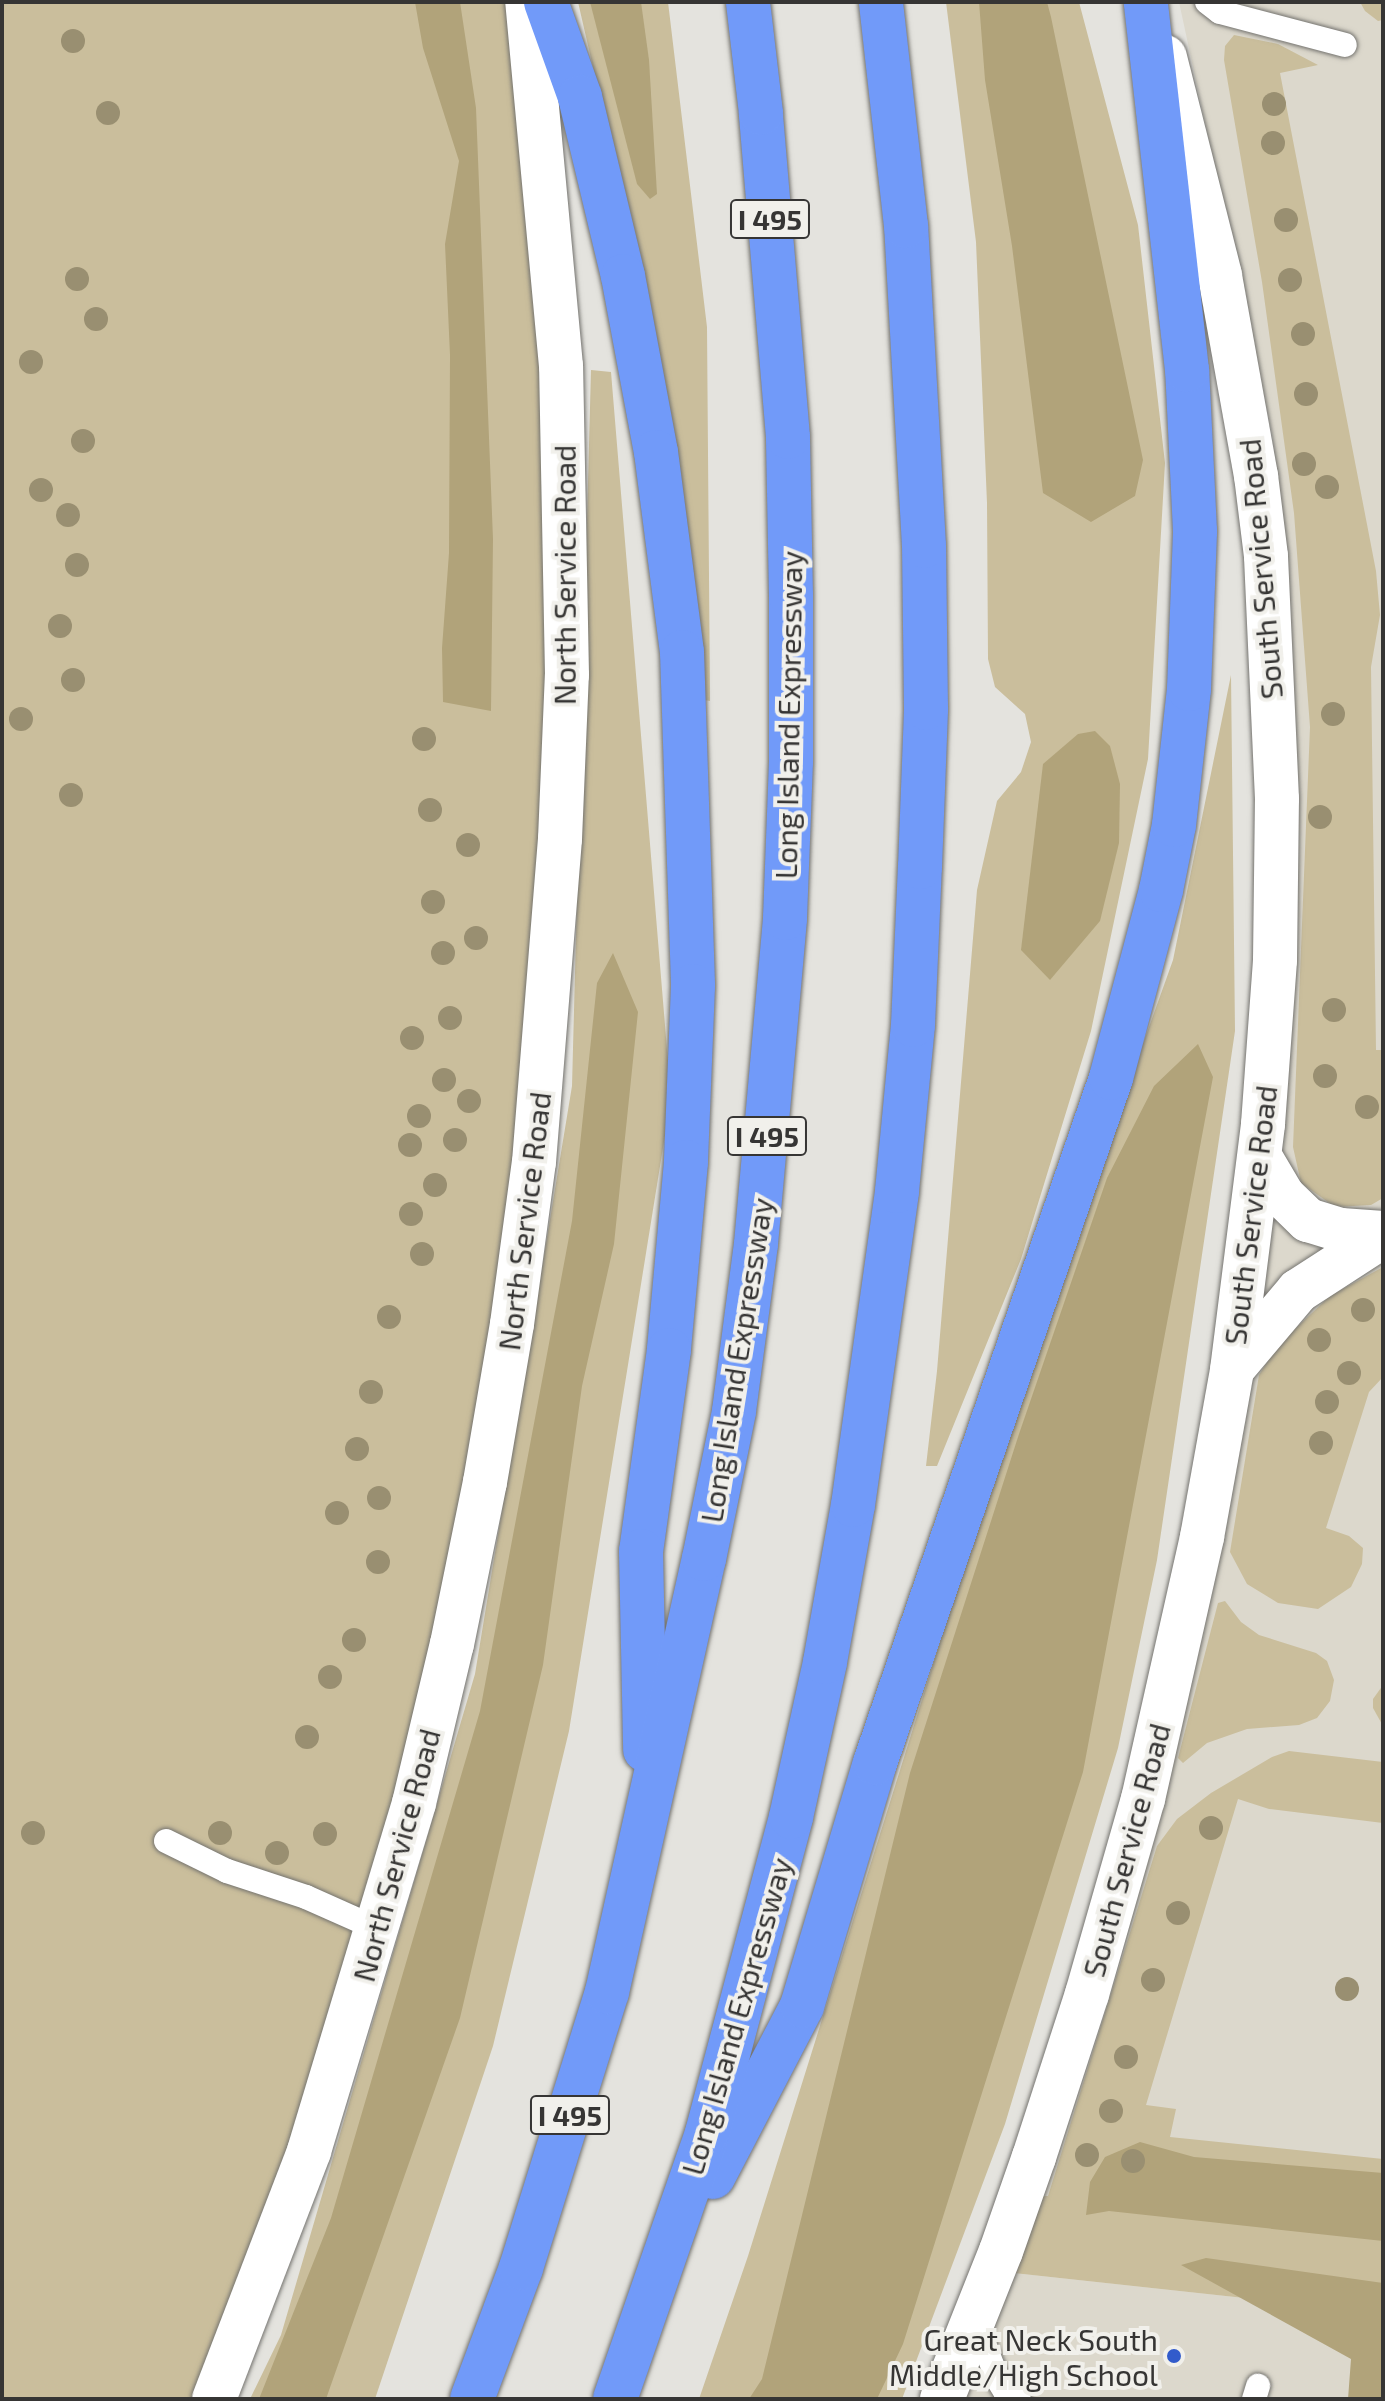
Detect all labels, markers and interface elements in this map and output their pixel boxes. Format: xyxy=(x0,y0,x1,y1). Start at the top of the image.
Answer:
road number: I 495 xyxy=(728,195,812,243)
street label: South Service Road xyxy=(1231,437,1289,701)
street label: North Service Road xyxy=(546,445,582,705)
street label: Long Island Expressway xyxy=(767,551,809,879)
street label: South Service Road xyxy=(1216,1083,1284,1347)
street label: North Service Road xyxy=(490,1090,558,1352)
road number: I 495 xyxy=(725,1112,809,1160)
street label: Long Island Expressway xyxy=(693,1195,779,1525)
street label: South Service Road xyxy=(1075,1719,1177,1981)
street label: North Service Road xyxy=(345,1725,447,1985)
street label: Long Island Expressway xyxy=(673,1853,799,2179)
road number: I 495 xyxy=(528,2091,612,2139)
place label: Great Neck South Middle/High School xyxy=(889,2321,1158,2392)
marker: Great Neck South Middle/High School xyxy=(1165,2347,1183,2365)

